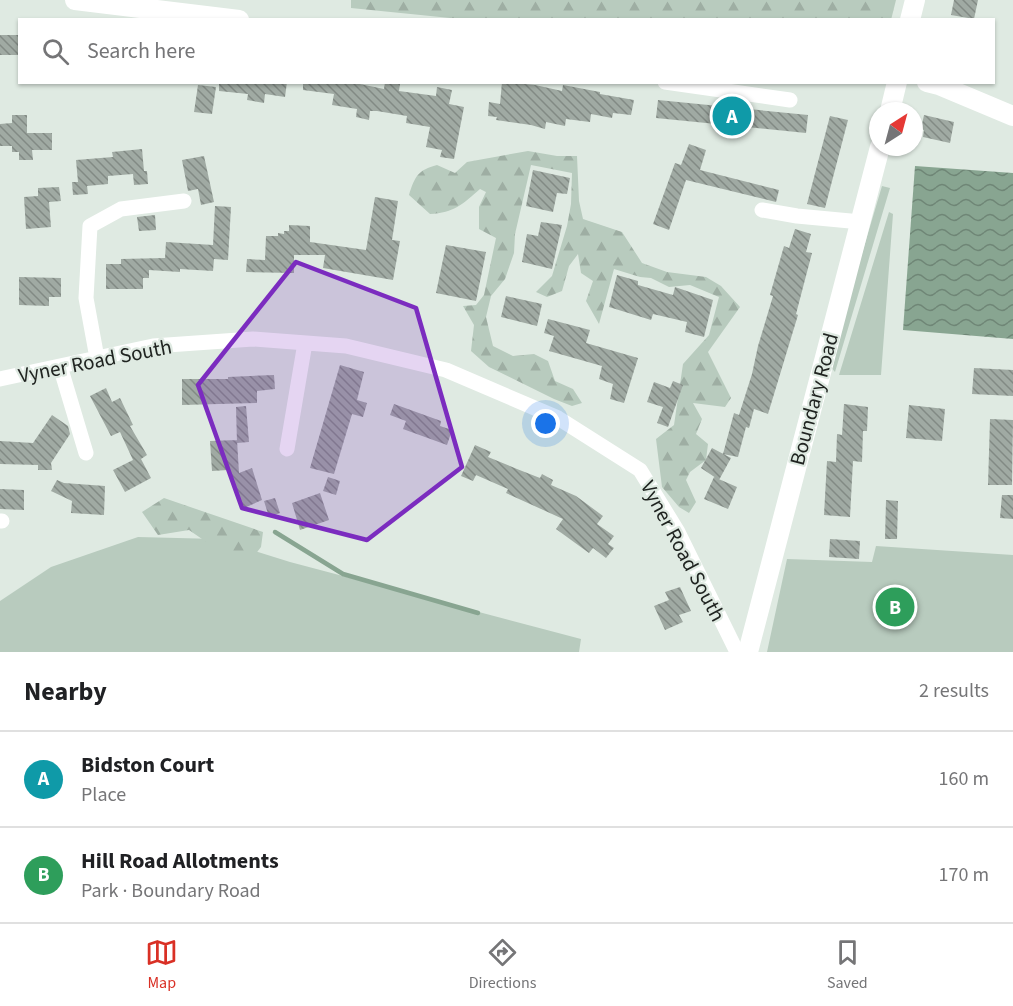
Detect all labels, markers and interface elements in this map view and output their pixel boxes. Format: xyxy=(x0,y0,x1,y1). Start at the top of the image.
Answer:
search box xyxy=(18,18,995,84)
icon: search xyxy=(39,35,72,68)
text: Search here xyxy=(87,35,195,67)
pin: A xyxy=(712,94,752,138)
north arrow xyxy=(869,102,923,156)
street label: Boundary Road xyxy=(782,330,846,468)
street label: Vyner Road South xyxy=(16,331,174,391)
your location xyxy=(531,409,560,438)
street label: Vyner Road South xyxy=(633,475,733,627)
pin: B xyxy=(876,584,914,630)
text: Nearby xyxy=(24,673,107,710)
text: 2 results xyxy=(919,677,989,705)
text: Bidston Court xyxy=(81,749,214,781)
text: A xyxy=(38,765,49,793)
text: 160 m xyxy=(939,765,989,793)
text: Place xyxy=(81,781,126,809)
text: Hill Road Allotments xyxy=(81,845,279,877)
text: B xyxy=(37,861,50,889)
text: 170 m xyxy=(939,861,989,889)
text: Park · Boundary Road xyxy=(81,877,261,905)
tab: Map xyxy=(145,936,178,994)
tab: Directions xyxy=(469,936,536,994)
tab: Saved xyxy=(827,936,868,994)

